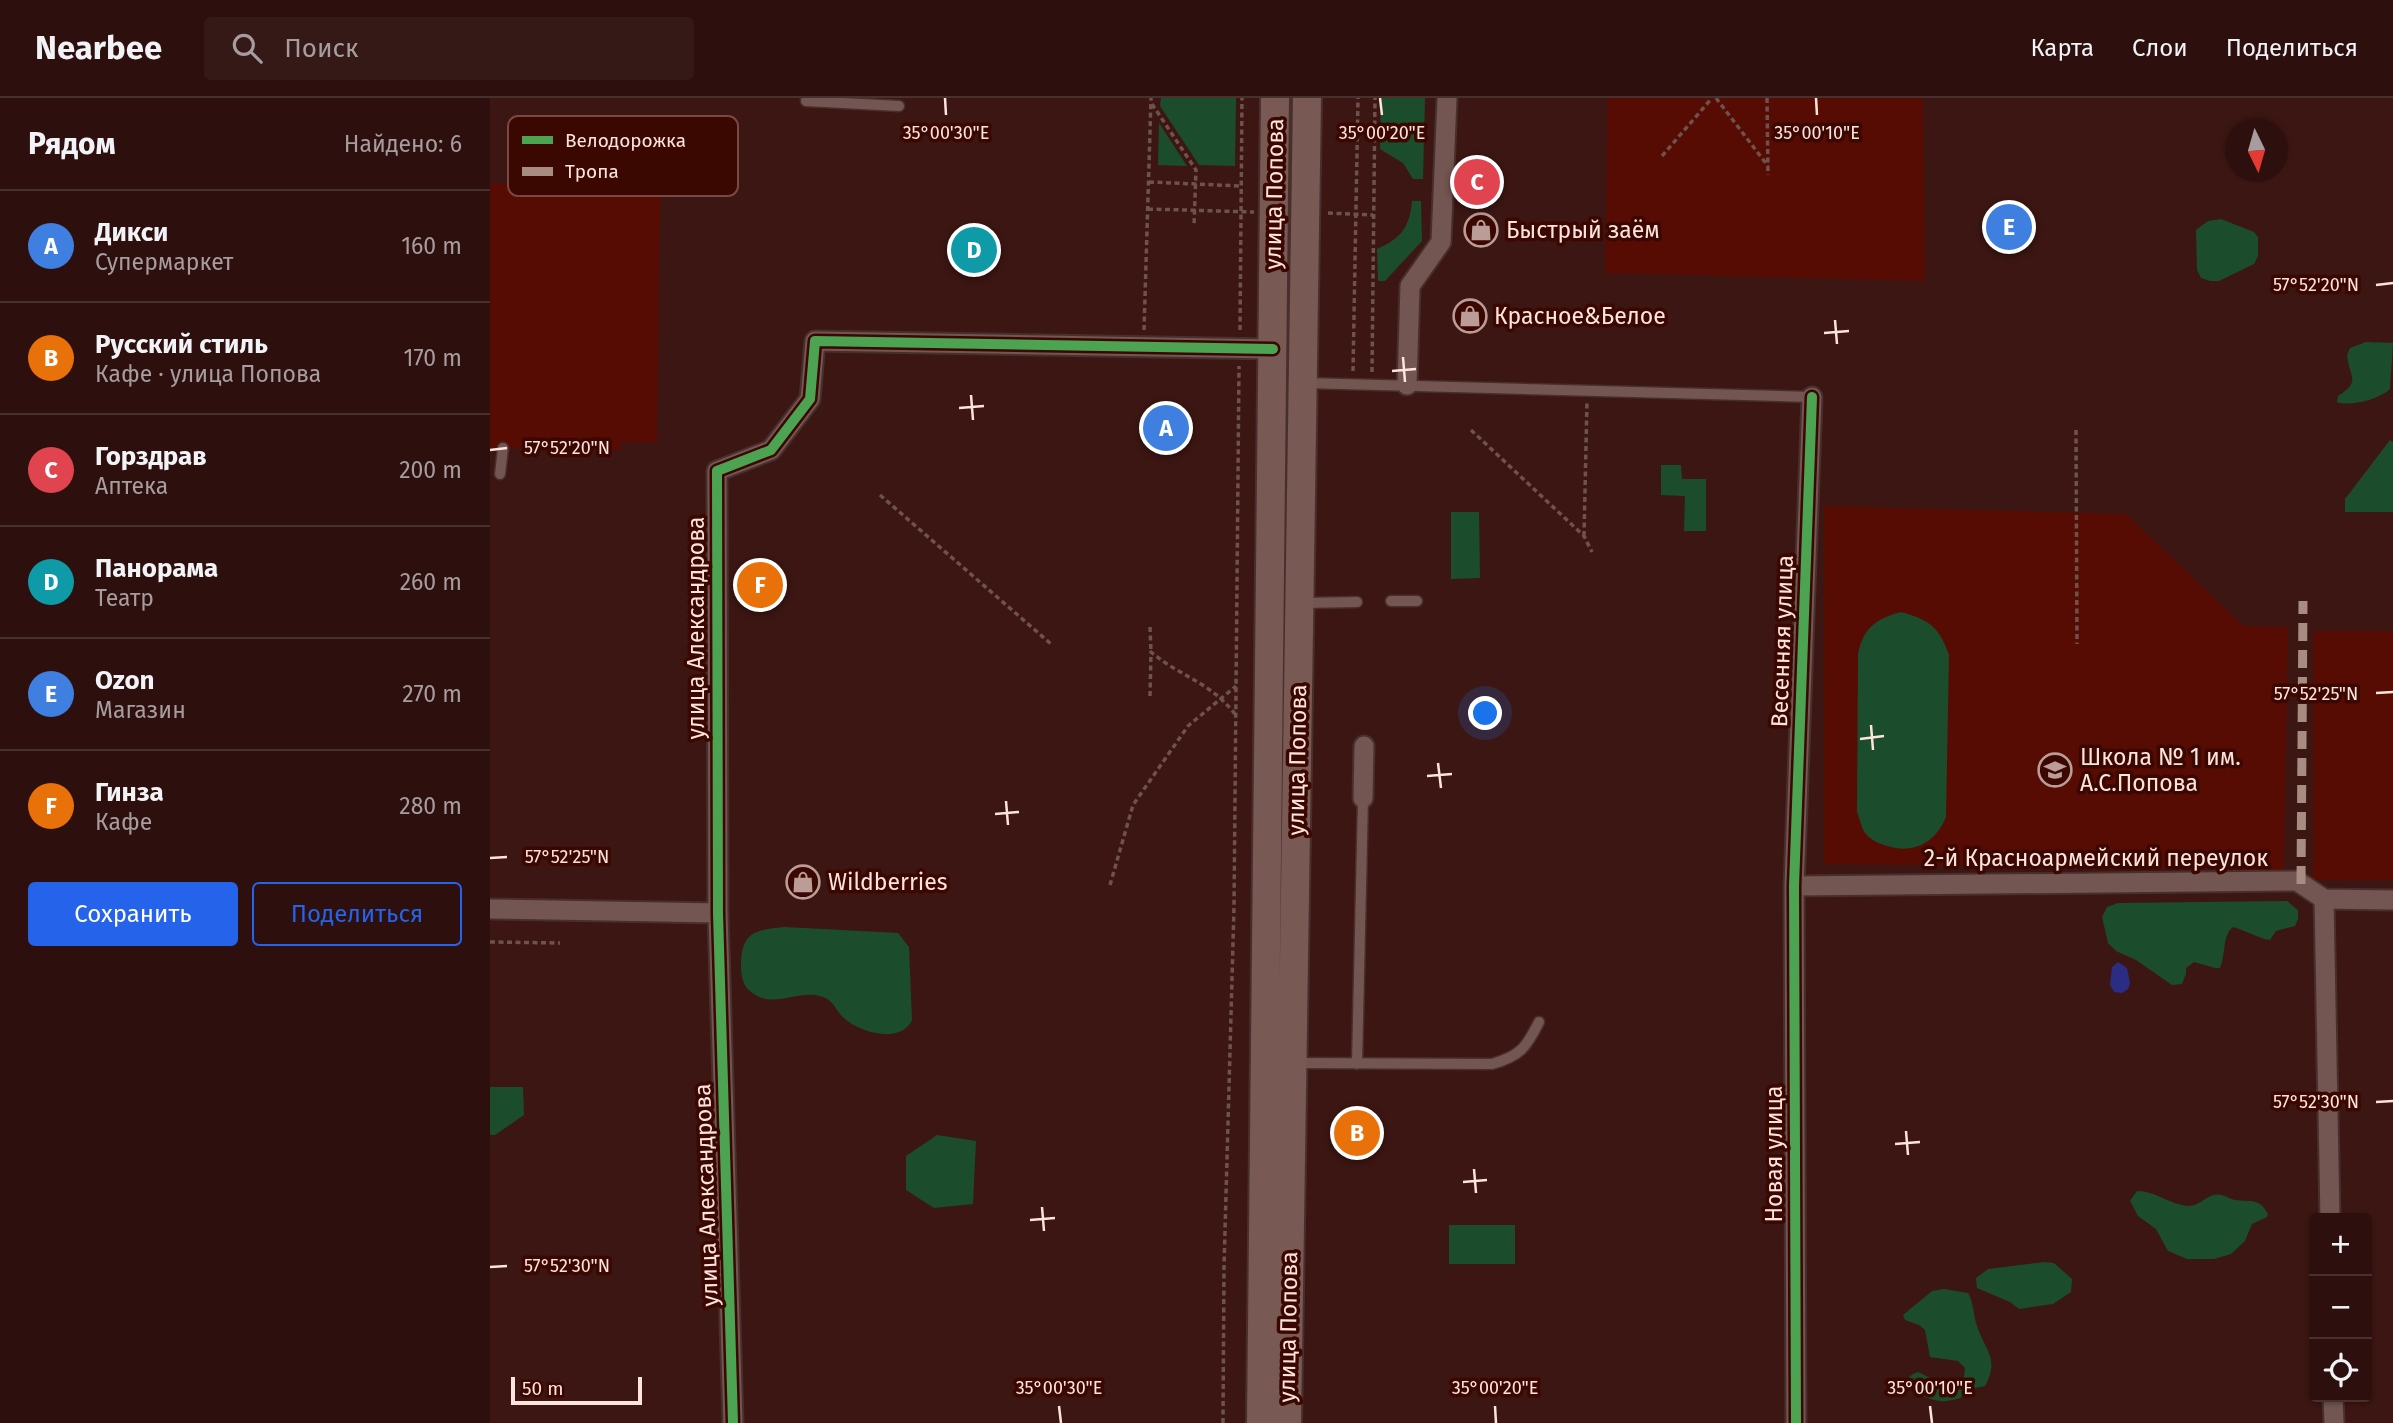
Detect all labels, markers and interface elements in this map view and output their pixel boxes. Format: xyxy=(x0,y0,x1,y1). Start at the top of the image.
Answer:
search box xyxy=(204,17,694,80)
text: Nearbee xyxy=(35,28,162,68)
icon: search xyxy=(228,29,266,67)
text: Поиск xyxy=(284,33,358,64)
text: Карта xyxy=(2030,34,2094,62)
text: Слои xyxy=(2132,34,2188,62)
text: Поделиться xyxy=(2226,34,2358,62)
legend xyxy=(508,116,738,196)
street label: улица Попова xyxy=(1259,118,1289,270)
north arrow xyxy=(2225,119,2288,182)
text: 35°00'30"E xyxy=(903,122,989,144)
text: 35°00'20"E xyxy=(1339,122,1425,144)
text: 35°00'10"E xyxy=(1774,122,1860,144)
text: Рядом xyxy=(28,126,116,162)
text: Велодорожка xyxy=(565,129,686,152)
text: Найдено: 6 xyxy=(344,130,462,158)
pin: C xyxy=(1454,156,1500,208)
text: Тропа xyxy=(565,160,619,183)
pin: E xyxy=(1986,201,2032,253)
shop icon: Быстрый заём xyxy=(1462,211,1500,249)
place label: Быстрый заём xyxy=(1506,216,1660,244)
text: Дикси xyxy=(95,217,168,248)
pin: D xyxy=(951,224,997,276)
text: A xyxy=(44,232,58,260)
text: 160 m xyxy=(401,232,462,260)
text: Супермаркет xyxy=(95,248,233,276)
text: 57°52'20"N xyxy=(2273,274,2359,296)
shop icon: Красное&Белое xyxy=(1451,297,1489,335)
place label: Красное&Белое xyxy=(1494,302,1666,330)
text: Русский стиль xyxy=(95,329,268,360)
text: B xyxy=(44,344,58,372)
text: 170 m xyxy=(403,344,462,372)
text: Кафе · улица Попова xyxy=(95,360,321,388)
pin: A xyxy=(1143,402,1189,454)
text: 57°52'20"N xyxy=(524,437,610,459)
text: Горздрав xyxy=(95,441,207,472)
text: C xyxy=(44,456,58,484)
text: 200 m xyxy=(399,456,462,484)
text: Аптека xyxy=(95,472,168,500)
street label: улица Александрова xyxy=(682,517,710,739)
text: Панорама xyxy=(95,553,218,584)
street label: Весенняя улица xyxy=(1765,554,1799,728)
pin: F xyxy=(737,559,783,611)
text: D xyxy=(44,568,58,596)
text: 260 m xyxy=(400,568,462,596)
text: Театр xyxy=(95,584,154,612)
text: Ozon xyxy=(95,665,155,696)
text: E xyxy=(45,680,57,708)
text: 270 m xyxy=(402,680,462,708)
text: 57°52'25"N xyxy=(2274,683,2358,705)
street label: улица Попова xyxy=(1282,684,1312,836)
text: Магазин xyxy=(95,696,186,724)
your location xyxy=(1468,696,1502,730)
place label: Школа № 1 им. А.С.Попова xyxy=(2080,743,2241,797)
school or university icon: Школа № 1 им. А.С.Попова xyxy=(2036,751,2074,789)
text: Гинза xyxy=(95,777,164,808)
text: F xyxy=(45,792,57,820)
text: 280 m xyxy=(399,792,462,820)
text: Кафе xyxy=(95,808,152,836)
street label: 2-й Красноармейский переулок xyxy=(1924,844,2268,872)
text: 57°52'25"N xyxy=(525,846,609,868)
shop icon: Wildberries xyxy=(784,863,822,901)
place label: Wildberries xyxy=(828,868,948,896)
button: Сохранить xyxy=(28,882,238,946)
button: Поделиться xyxy=(252,882,462,946)
street label: улица Александрова xyxy=(688,1083,724,1307)
street label: Новая улица xyxy=(1760,1085,1788,1223)
text: 57°52'30"N xyxy=(2273,1091,2359,1113)
pin: B xyxy=(1334,1107,1380,1159)
map controls xyxy=(2309,1213,2372,1402)
button: + xyxy=(2309,1213,2372,1276)
street label: улица Попова xyxy=(1273,1251,1303,1403)
text: 57°52'30"N xyxy=(524,1255,610,1277)
button: − xyxy=(2309,1276,2372,1339)
button: locate xyxy=(2309,1339,2372,1402)
scale bar xyxy=(511,1374,642,1406)
text: 50 m xyxy=(522,1377,563,1400)
text: 35°00'30"E xyxy=(1016,1377,1102,1399)
text: 35°00'20"E xyxy=(1452,1377,1538,1399)
text: 35°00'10"E xyxy=(1887,1377,1973,1399)

